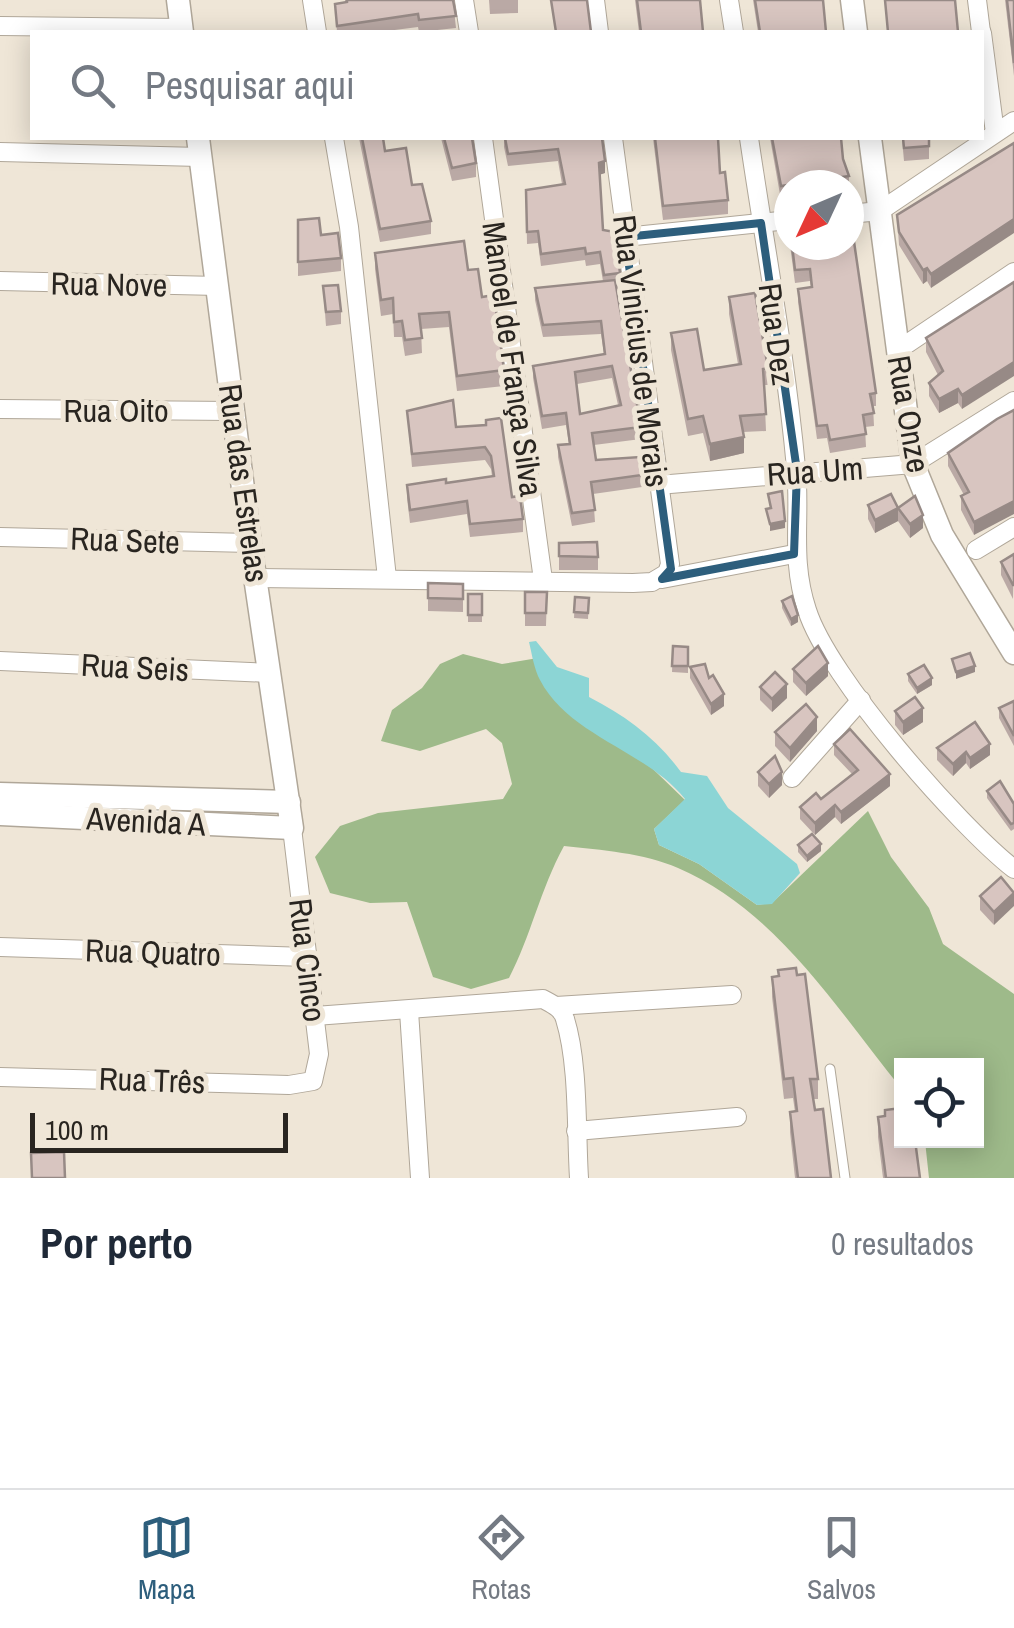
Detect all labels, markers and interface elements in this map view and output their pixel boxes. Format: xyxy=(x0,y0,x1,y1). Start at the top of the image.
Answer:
search box xyxy=(30,30,984,140)
icon: search xyxy=(65,58,120,113)
text: Pesquisar aqui xyxy=(145,60,355,111)
north arrow xyxy=(774,170,864,260)
street label: Rua Vinicius de Morais xyxy=(603,213,679,489)
street label: Manoel de França Silva xyxy=(472,219,554,500)
street label: Rua Nove xyxy=(50,261,168,307)
street label: Rua Dez xyxy=(749,280,805,388)
street label: Rua Onze xyxy=(878,352,940,476)
street label: Rua das Estrelas xyxy=(209,381,279,585)
street label: Rua Oito xyxy=(63,389,169,432)
street label: Rua Um xyxy=(766,446,864,496)
street label: Rua Sete xyxy=(70,517,180,563)
street label: Rua Seis xyxy=(80,643,190,691)
street label: Avenida A xyxy=(84,796,207,846)
street label: Rua Cinco xyxy=(279,896,337,1024)
street label: Rua Quatro xyxy=(84,928,222,976)
street label: Rua Três xyxy=(98,1057,206,1103)
map controls xyxy=(894,1058,984,1148)
button: locate xyxy=(894,1058,984,1148)
scale bar xyxy=(30,1108,288,1152)
text: 100 m xyxy=(45,1111,109,1149)
text: Por perto xyxy=(40,1215,193,1271)
text: 0 resultados xyxy=(831,1222,974,1265)
tab: Mapa xyxy=(138,1510,195,1608)
tab: Rotas xyxy=(471,1510,531,1608)
tab: Salvos xyxy=(807,1510,876,1608)

